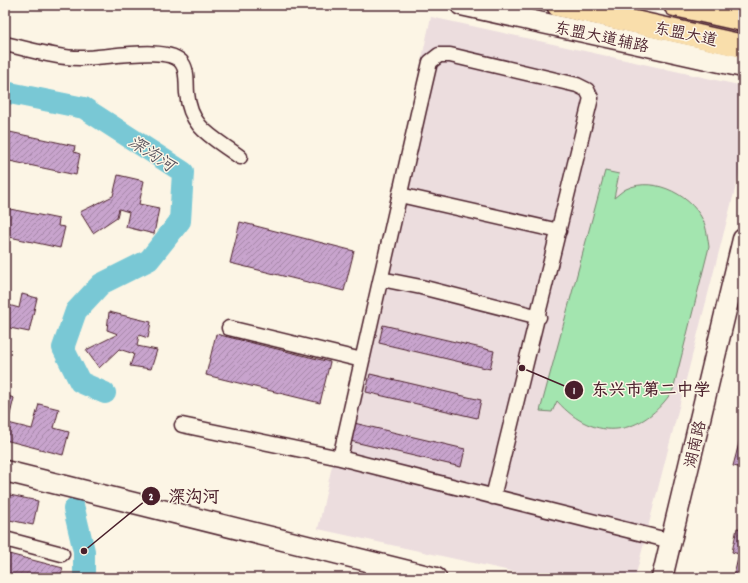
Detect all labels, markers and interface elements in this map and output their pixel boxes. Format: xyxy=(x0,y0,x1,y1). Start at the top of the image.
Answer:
street label: 东盟大道辅路 xyxy=(552,17,651,60)
street label: 东盟大道 xyxy=(652,18,719,53)
water label: 深沟河 xyxy=(122,132,181,181)
callout: 东兴市第二中学 xyxy=(564,375,719,404)
text: 东兴市第二中学 xyxy=(592,380,711,404)
text: 1 xyxy=(573,383,576,400)
street label: 湖南路 xyxy=(680,419,713,471)
callout: 深沟河 xyxy=(141,481,228,510)
text: 深沟河 xyxy=(169,487,220,511)
text: 2 xyxy=(148,489,154,506)

